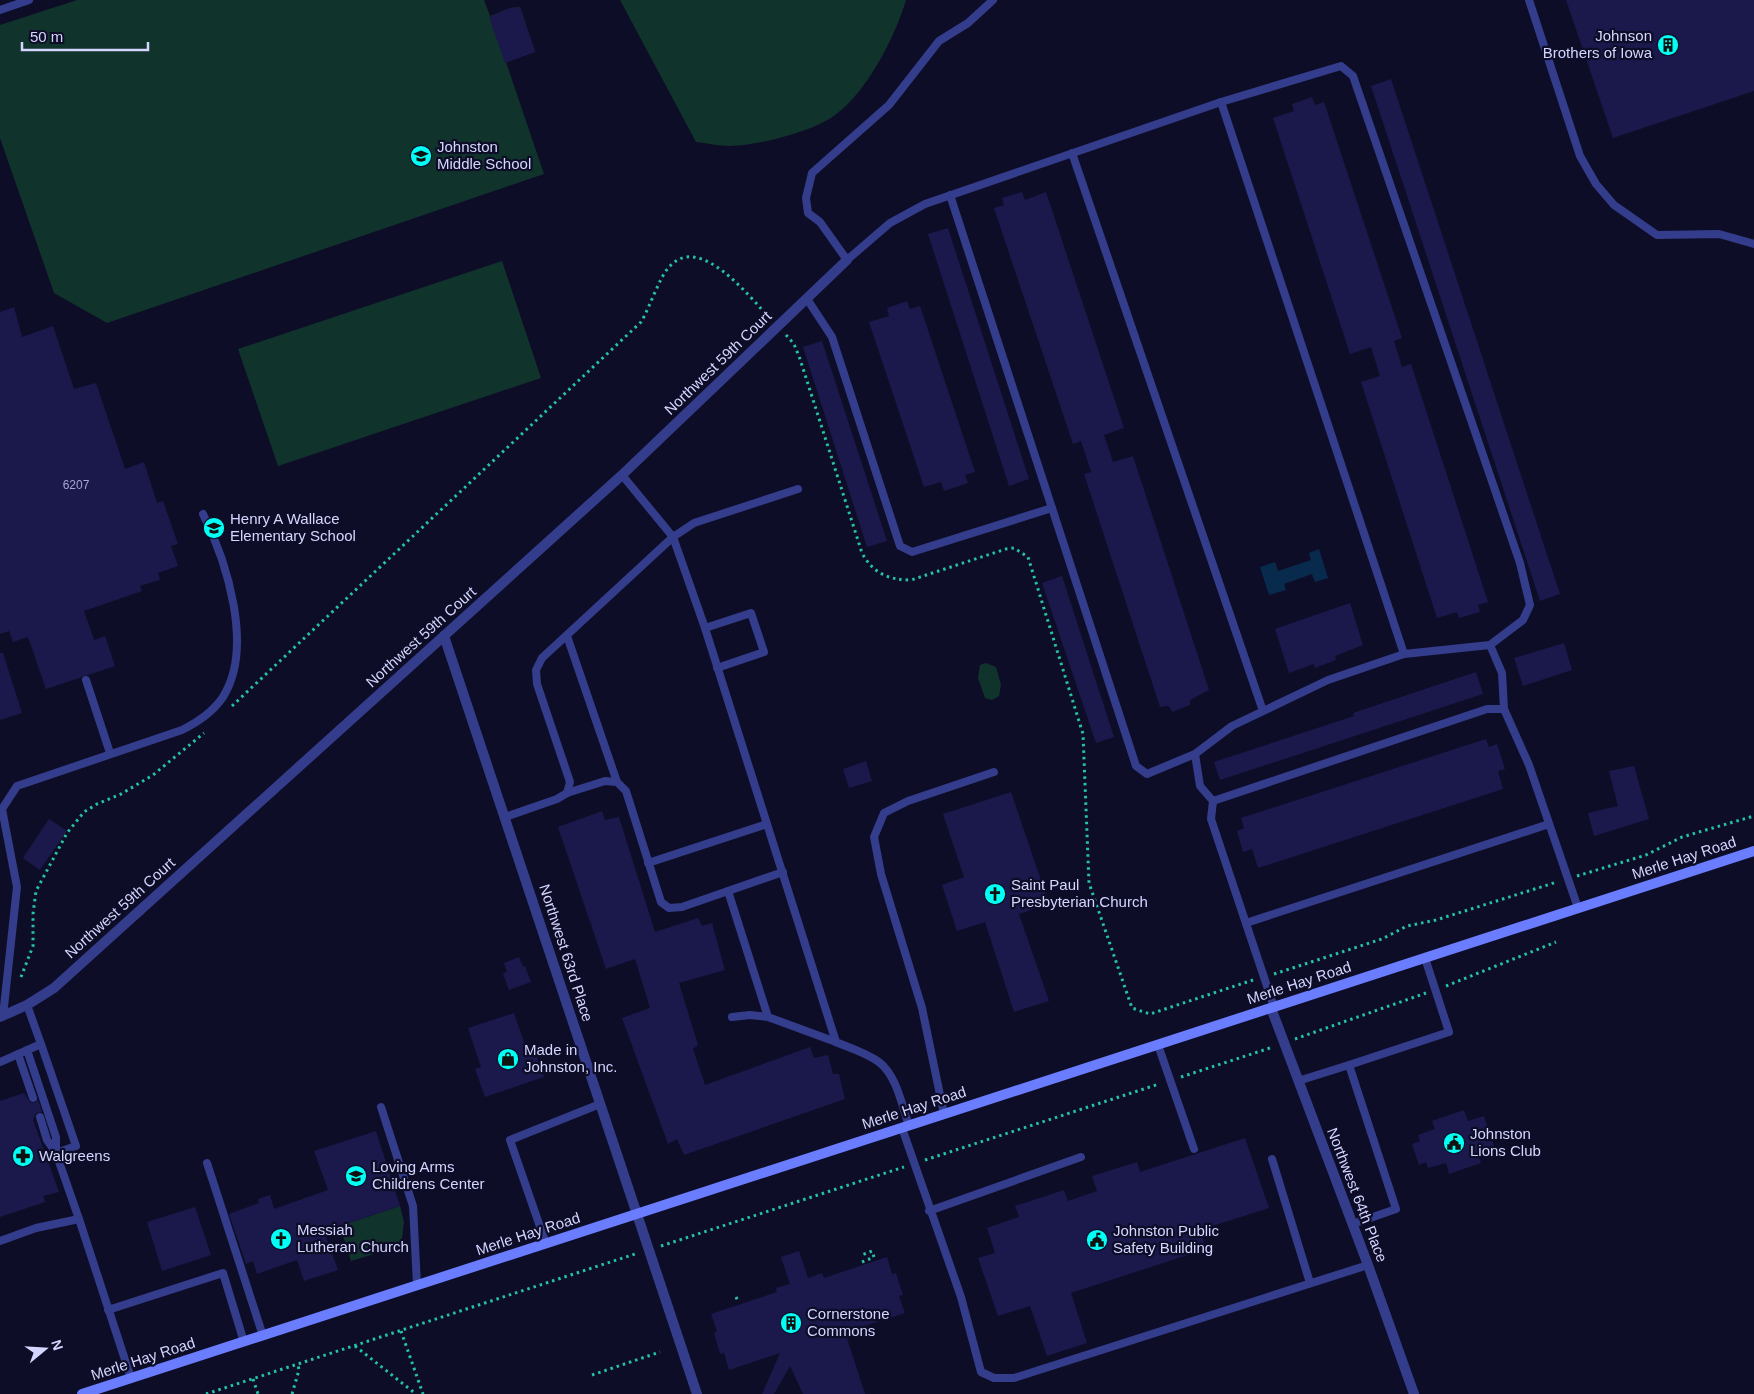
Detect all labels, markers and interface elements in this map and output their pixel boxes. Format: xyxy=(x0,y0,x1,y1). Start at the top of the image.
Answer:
scale bar xyxy=(22,20,149,52)
place label: Johnson Brothers of Iowa xyxy=(1543,27,1653,61)
text: 50 m xyxy=(30,28,63,45)
building icon: Johnson Brothers of Iowa xyxy=(1656,33,1680,57)
place label: Johnston Middle School xyxy=(437,138,531,172)
school or university icon: Johnston Middle School xyxy=(409,144,433,168)
street label: Northwest 59th Court xyxy=(661,307,775,418)
house number: 6207 xyxy=(63,478,90,492)
place label: Henry A Wallace Elementary School xyxy=(230,510,356,544)
school or university icon: Henry A Wallace Elementary School xyxy=(202,516,226,540)
street label: Northwest 59th Court xyxy=(362,582,480,690)
street label: Merle Hay Road xyxy=(1630,833,1738,882)
street label: Northwest 59th Court xyxy=(61,853,179,961)
place label: Saint Paul Presbyterian Church xyxy=(1011,876,1148,910)
street label: Northwest 63rd Place xyxy=(536,882,597,1024)
church icon: Saint Paul Presbyterian Church xyxy=(983,882,1007,906)
street label: Merle Hay Road xyxy=(1245,958,1353,1007)
place label: Made in Johnston, Inc. xyxy=(524,1041,617,1075)
shop icon: Made in Johnston, Inc. xyxy=(496,1047,520,1071)
street label: Merle Hay Road xyxy=(860,1083,968,1132)
street label: Northwest 64th Place xyxy=(1324,1125,1391,1264)
place label: Johnston Lions Club xyxy=(1470,1125,1541,1159)
public building icon: Johnston Lions Club xyxy=(1442,1131,1466,1155)
pharmacy icon: Walgreens xyxy=(11,1144,35,1168)
place label: Walgreens xyxy=(39,1147,110,1164)
place label: Loving Arms Childrens Center xyxy=(372,1158,485,1192)
school or university icon: Loving Arms Childrens Center xyxy=(344,1164,368,1188)
street label: Merle Hay Road xyxy=(474,1209,582,1258)
place label: Messiah Lutheran Church xyxy=(297,1221,409,1255)
place label: Johnston Public Safety Building xyxy=(1113,1222,1219,1256)
church icon: Messiah Lutheran Church xyxy=(269,1227,293,1251)
public building icon: Johnston Public Safety Building xyxy=(1085,1228,1109,1252)
place label: Cornerstone Commons xyxy=(807,1305,890,1339)
building icon: Cornerstone Commons xyxy=(779,1311,803,1335)
north arrow xyxy=(20,1324,70,1374)
street label: Merle Hay Road xyxy=(89,1334,197,1383)
text: N xyxy=(48,1338,67,1352)

